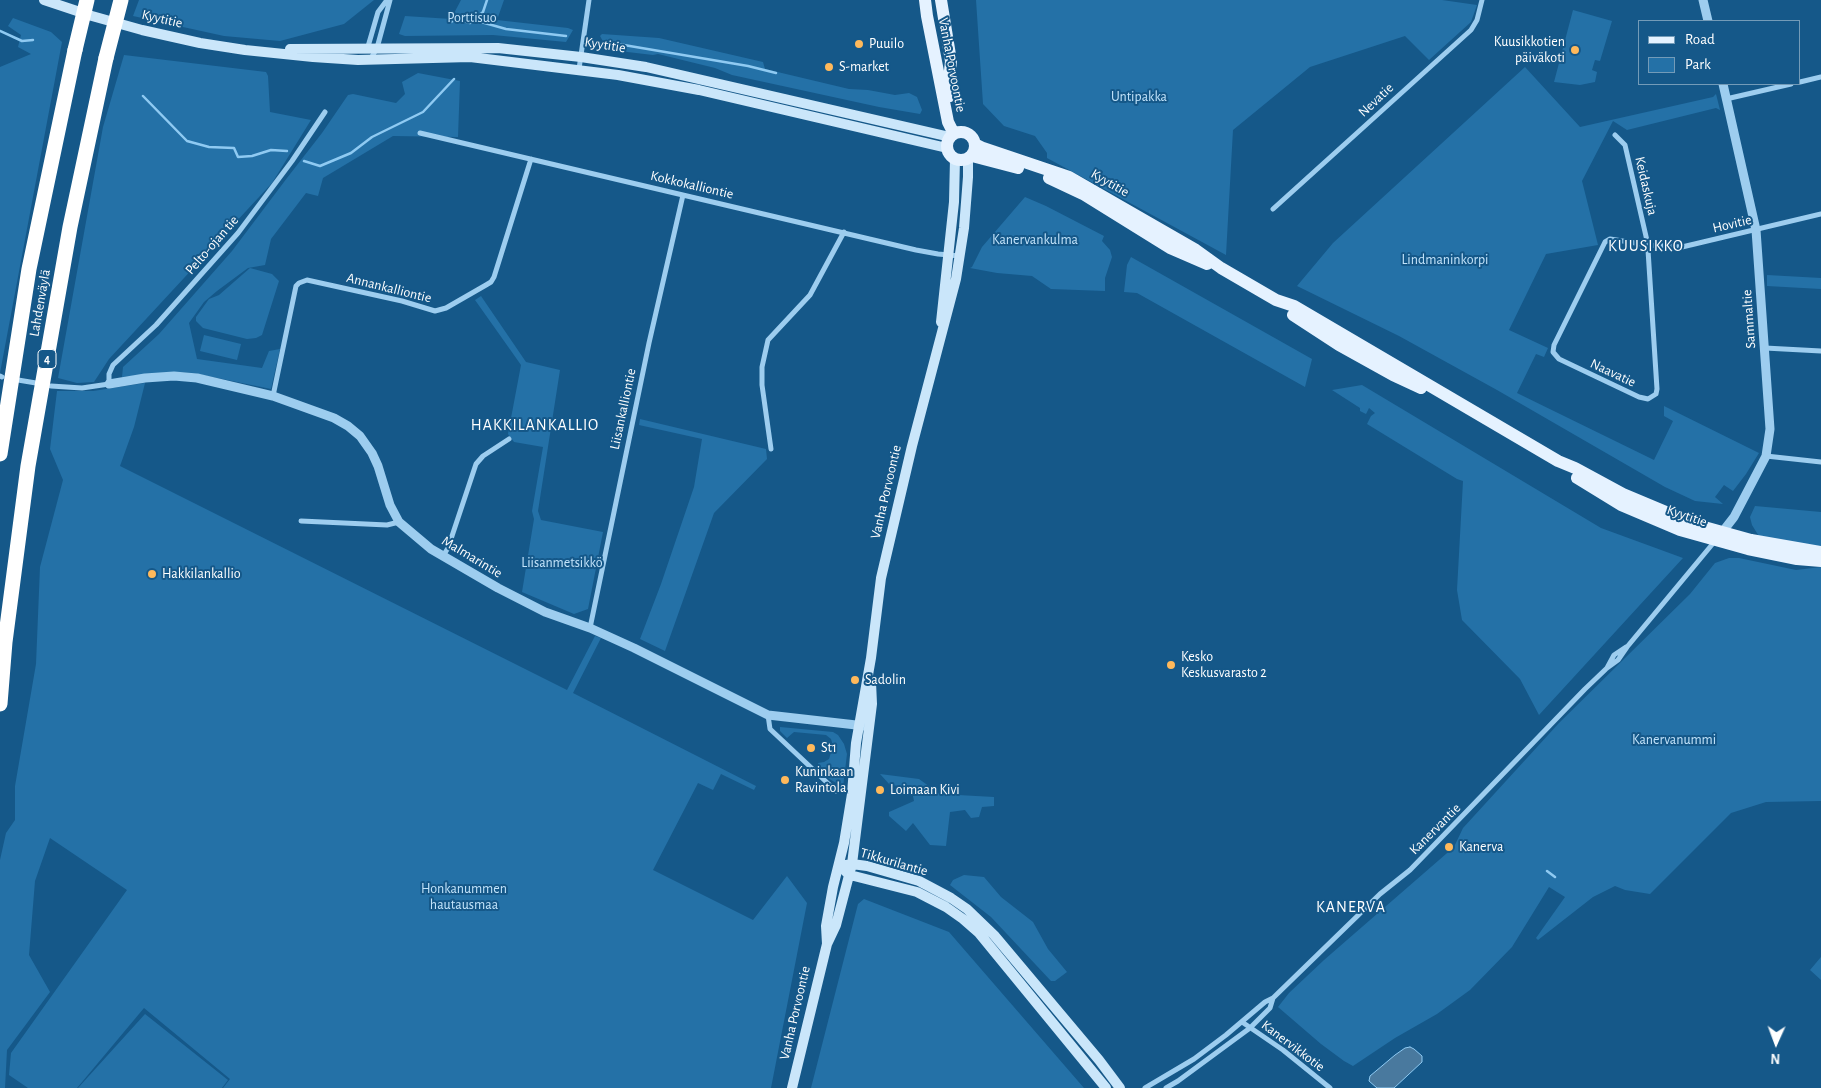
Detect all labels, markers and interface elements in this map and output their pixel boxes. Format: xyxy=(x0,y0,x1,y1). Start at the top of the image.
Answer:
street label: Kyytitie xyxy=(140,6,184,32)
park label: Porttisuo xyxy=(447,10,497,26)
street label: Vanha Porvoontie xyxy=(935,16,969,114)
legend xyxy=(1638,20,1801,85)
text: Road xyxy=(1685,32,1715,47)
street label: Kyytitie xyxy=(583,33,627,57)
place label: Kuusikkotien päiväkoti xyxy=(1494,34,1565,66)
place label: Puuilo xyxy=(869,36,904,52)
marker: Puuilo xyxy=(853,38,865,50)
marker: Kuusikkotien päiväkoti xyxy=(1569,44,1581,56)
text: Park xyxy=(1685,57,1711,72)
place label: S-market xyxy=(839,59,889,75)
marker: S-market xyxy=(823,61,835,73)
street label: Nevatie xyxy=(1355,79,1397,121)
park label: Untipakka xyxy=(1111,89,1167,105)
street label: Keidaskuja xyxy=(1631,155,1661,217)
street label: Kyytitie xyxy=(1088,165,1132,201)
street label: Kokkokalliontie xyxy=(649,167,735,203)
street label: Hovitie xyxy=(1711,211,1753,237)
street label: Pelto-ojan tie xyxy=(182,212,242,278)
park label: Kanervankulma xyxy=(992,232,1078,248)
district label: KUUSIKKO xyxy=(1607,236,1685,256)
park label: Lindmaninkorpi xyxy=(1402,252,1488,268)
street label: Lahdenväylä xyxy=(26,268,54,338)
street label: Annankalliontie xyxy=(345,269,433,307)
street label: Sammaltie xyxy=(1739,289,1759,349)
road number: 4 xyxy=(38,349,56,368)
street label: Naavatie xyxy=(1587,355,1639,391)
street label: Liisankalliontie xyxy=(606,367,640,451)
district label: HAKKILANKALLIO xyxy=(469,415,601,435)
street label: Vanha Porvoontie xyxy=(867,443,905,541)
street label: Kyytitie xyxy=(1665,501,1709,531)
street label: Malmarintie xyxy=(439,532,505,582)
park label: Liisanmetsikkö xyxy=(521,555,603,571)
place label: Hakkilankallio xyxy=(162,566,241,582)
marker: Hakkilankallio xyxy=(146,568,158,580)
place label: Kesko Keskusvarasto 2 xyxy=(1181,649,1267,682)
marker: Kesko Keskusvarasto 2 xyxy=(1165,659,1177,671)
place label: Sadolin xyxy=(865,672,906,688)
marker: Sadolin xyxy=(849,674,861,686)
park label: Kanervanummi xyxy=(1632,732,1716,748)
place label: St1 xyxy=(821,740,837,756)
marker: St1 xyxy=(805,742,817,754)
place label: Kuninkaan Ravintola xyxy=(795,764,853,796)
marker: Kuninkaan Ravintola xyxy=(779,774,791,786)
place label: Loimaan Kivi xyxy=(890,782,960,798)
marker: Loimaan Kivi xyxy=(874,784,886,796)
street label: Kanervantie xyxy=(1406,800,1464,858)
place label: Kanerva xyxy=(1459,839,1503,855)
marker: Kanerva xyxy=(1443,841,1455,853)
street label: Tikkurilantie xyxy=(858,844,930,880)
park label: Honkanummen hautausmaa xyxy=(421,881,507,914)
district label: KANERVA xyxy=(1315,897,1387,917)
street label: Vanha Porvoontie xyxy=(776,964,814,1062)
street label: Kanervikkotie xyxy=(1258,1017,1328,1075)
north arrow xyxy=(1751,1018,1801,1068)
text: N xyxy=(1770,1051,1781,1065)

